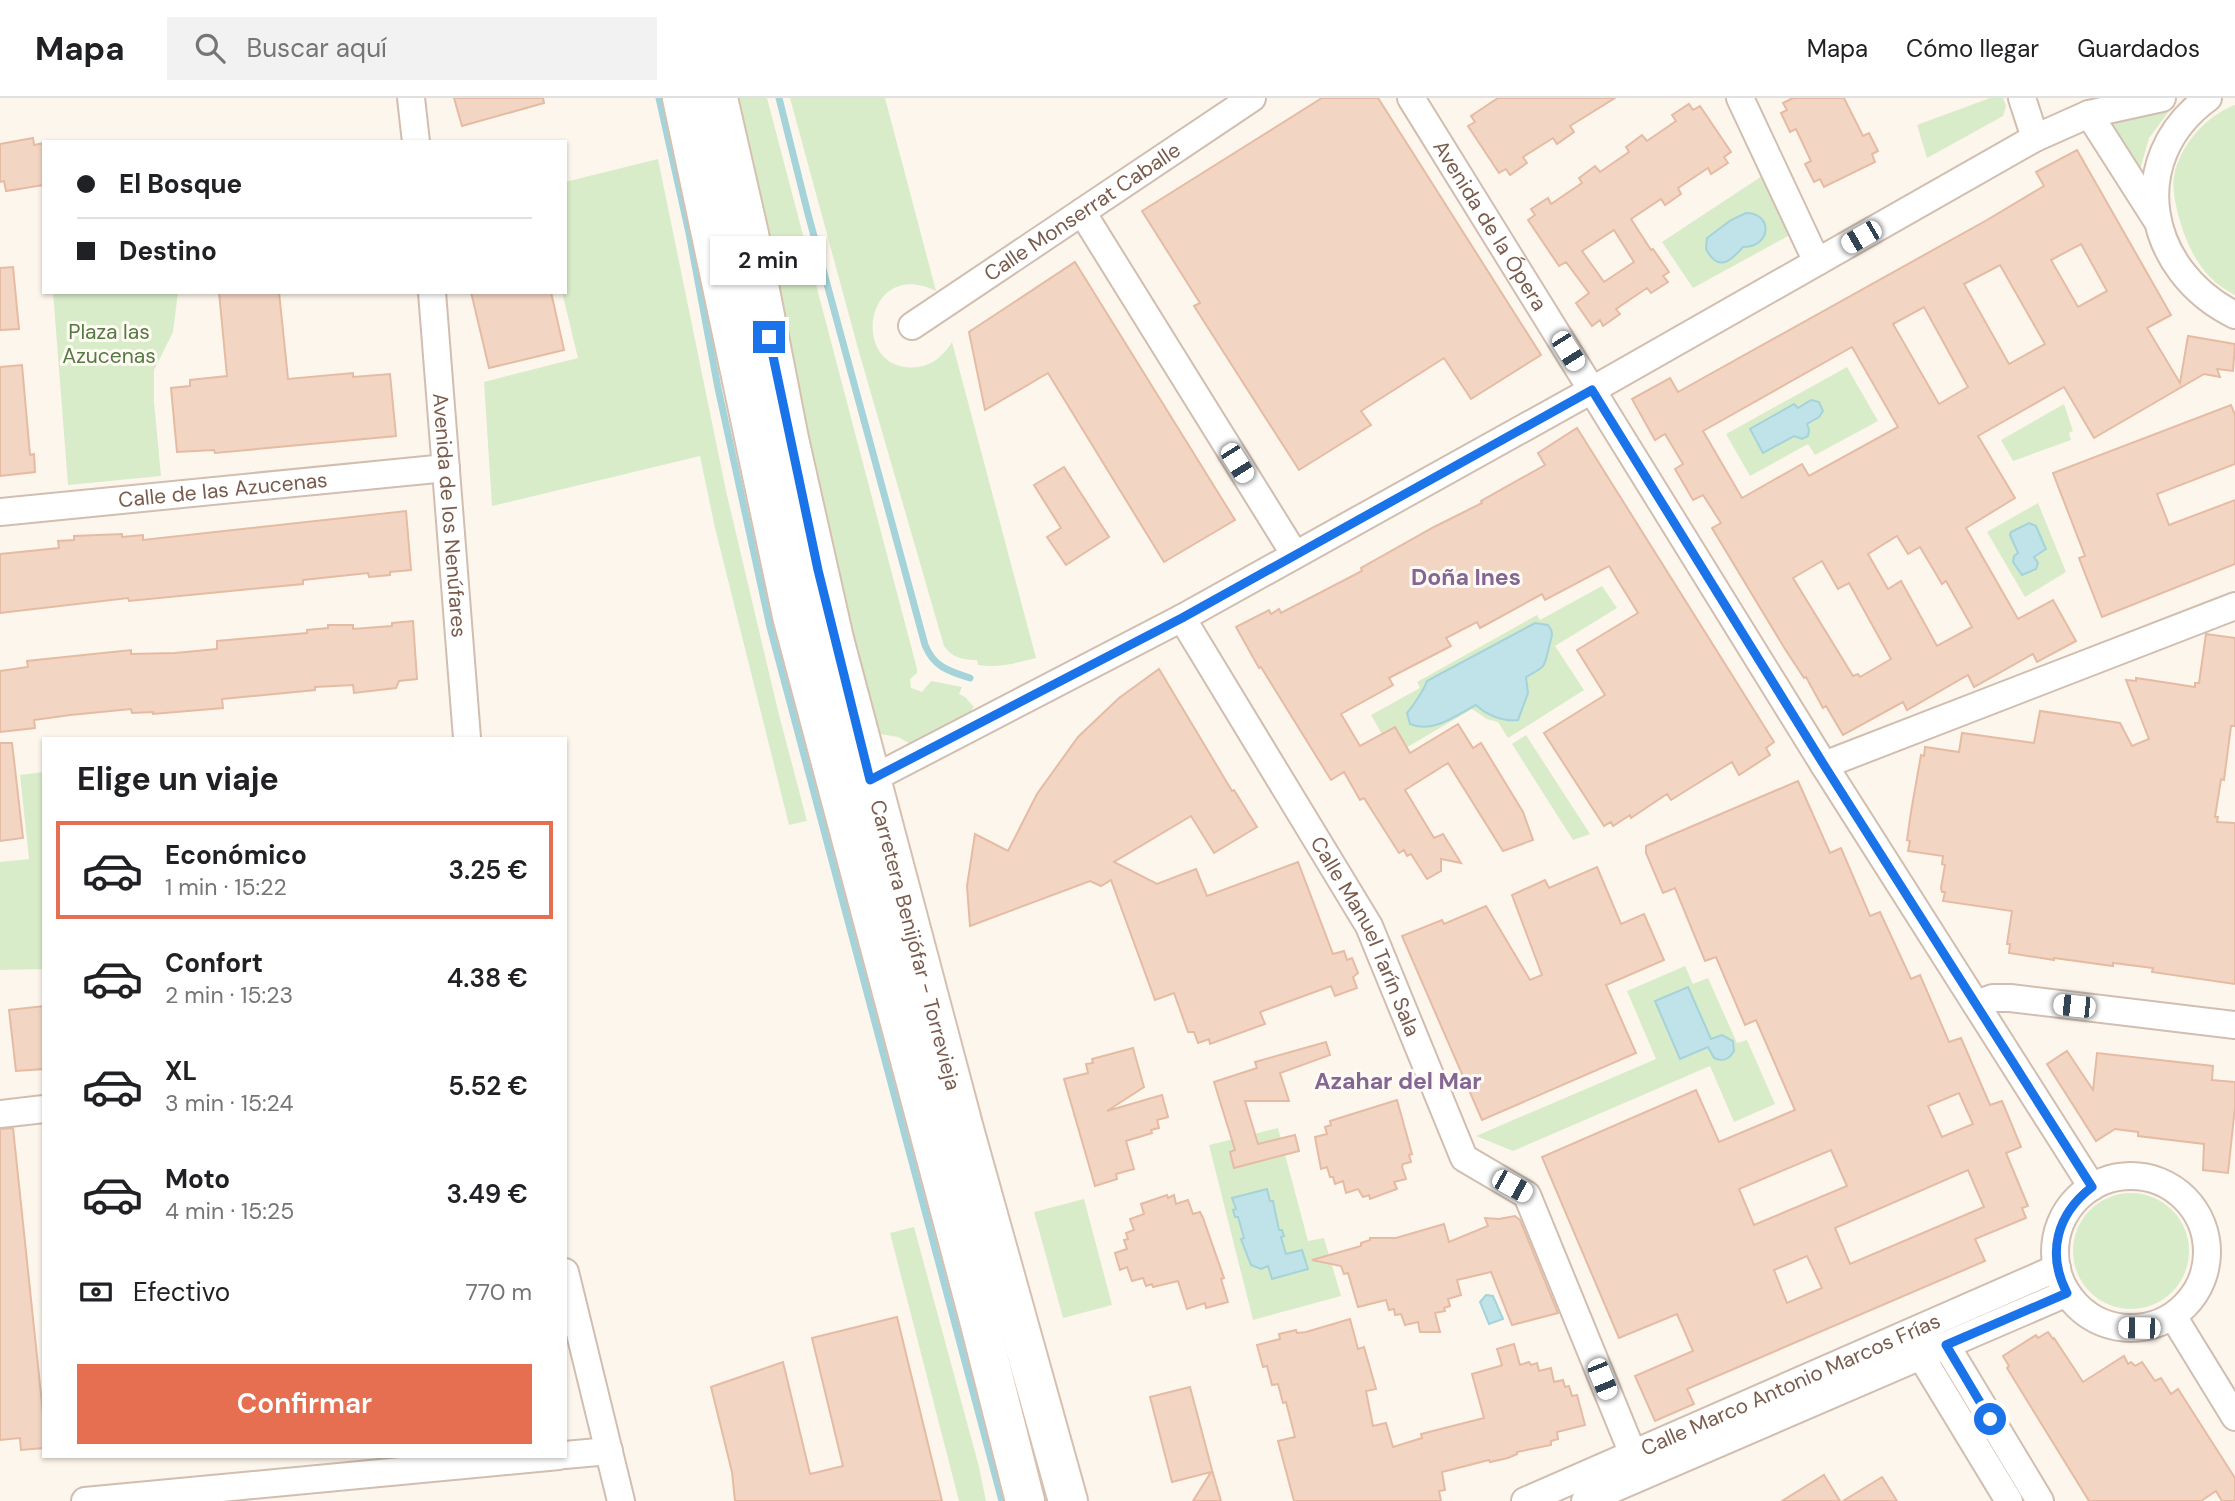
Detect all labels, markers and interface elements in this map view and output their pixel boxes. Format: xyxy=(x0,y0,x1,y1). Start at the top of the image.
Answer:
search box xyxy=(167,17,657,80)
text: Mapa xyxy=(35,27,125,70)
icon: search xyxy=(191,29,229,67)
text: Buscar aquí xyxy=(247,31,387,65)
text: Mapa xyxy=(1807,33,1868,64)
text: Cómo llegar xyxy=(1906,33,2039,64)
text: Guardados xyxy=(2077,33,2200,64)
street label: Avenida de la Ópera xyxy=(1427,135,1553,316)
street label: Calle Monserrat Caballe xyxy=(979,136,1186,288)
text: El Bosque xyxy=(119,167,242,201)
car xyxy=(1838,217,1885,257)
text: Destino xyxy=(119,234,217,268)
callout: 2 min xyxy=(711,236,827,285)
text: 2 min xyxy=(738,245,798,275)
park label: Plaza las Azucenas xyxy=(62,318,156,370)
route end xyxy=(753,321,785,353)
car xyxy=(1548,328,1589,374)
street label: Avenida de los Nenúfares xyxy=(426,392,473,639)
car xyxy=(1217,440,1258,486)
street label: Calle de las Azucenas xyxy=(117,466,329,514)
district label: Doña Ines xyxy=(1411,562,1521,592)
text: Elige un viaje xyxy=(77,758,279,800)
street label: Carretera Benijófar - Torrevieja xyxy=(863,797,967,1093)
street label: Calle Manuel Tarín Sala xyxy=(1304,831,1427,1040)
text: Económico xyxy=(165,838,307,872)
icon: car xyxy=(81,839,144,902)
text: 3.25 € xyxy=(448,853,528,887)
text: 1 min · 15:22 xyxy=(165,872,287,902)
text: Confort xyxy=(165,946,263,980)
icon: car xyxy=(81,947,144,1010)
text: 4.38 € xyxy=(447,961,528,995)
text: 2 min · 15:23 xyxy=(165,980,293,1010)
car xyxy=(2053,993,2096,1019)
text: XL xyxy=(165,1054,197,1088)
icon: car xyxy=(81,1055,144,1118)
district label: Azahar del Mar xyxy=(1314,1066,1482,1096)
text: 5.52 € xyxy=(448,1069,528,1103)
text: 3 min · 15:24 xyxy=(165,1088,293,1118)
text: Moto xyxy=(165,1162,230,1196)
icon: car xyxy=(81,1163,144,1226)
car xyxy=(1489,1167,1536,1205)
text: 3.49 € xyxy=(447,1177,528,1211)
text: 4 min · 15:25 xyxy=(165,1196,294,1226)
icon: cash xyxy=(77,1273,115,1311)
text: Efectivo xyxy=(133,1275,230,1309)
text: 770 m xyxy=(465,1277,532,1307)
street label: Calle Marco Antonio Marcos Frías xyxy=(1636,1307,1945,1463)
car xyxy=(2118,1317,2161,1339)
car xyxy=(1585,1356,1620,1402)
button: Confirmar xyxy=(77,1364,532,1444)
route start xyxy=(1974,1403,2006,1435)

